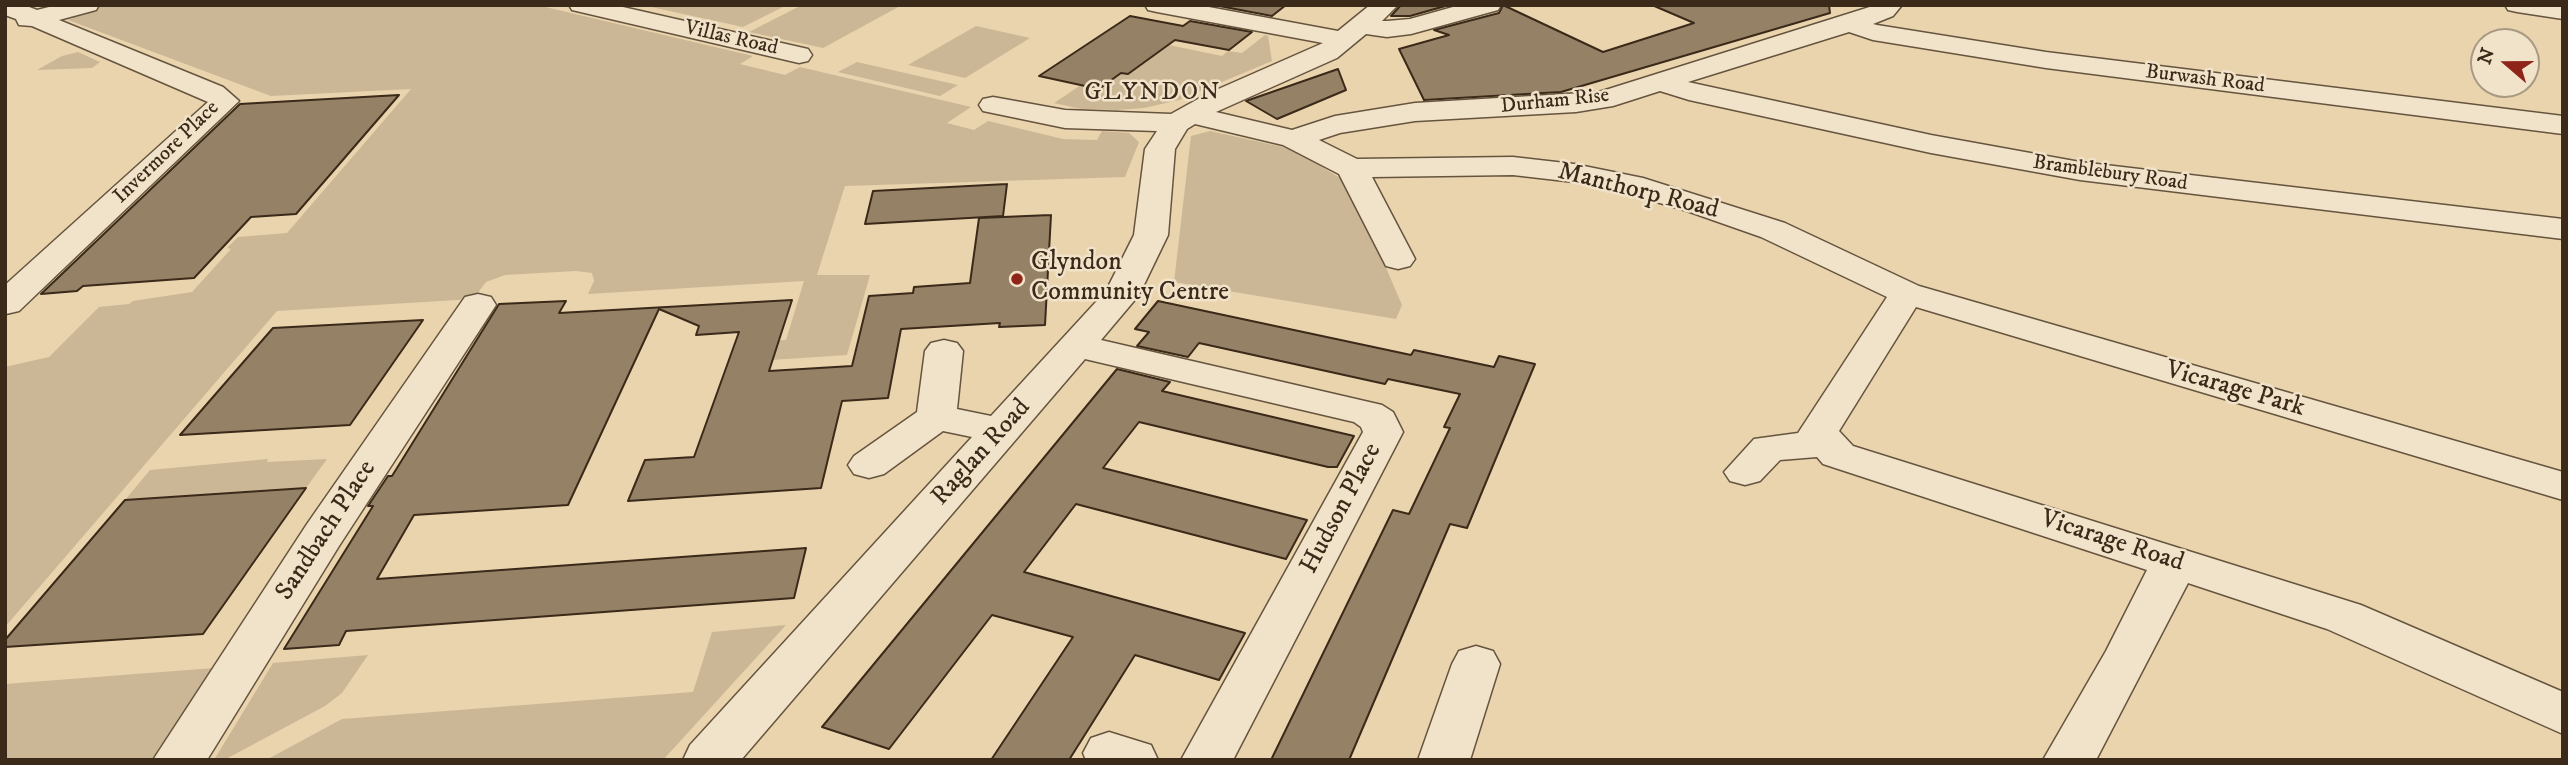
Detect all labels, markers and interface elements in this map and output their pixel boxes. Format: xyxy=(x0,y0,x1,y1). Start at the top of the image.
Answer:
street label: Villas Road xyxy=(682,16,780,62)
north arrow xyxy=(2470,28,2540,98)
text: N xyxy=(2473,45,2500,68)
street label: Burwash Road xyxy=(2144,60,2266,100)
district label: GLYNDON xyxy=(1085,80,1221,108)
street label: Durham Rise xyxy=(1500,84,1610,120)
street label: Invermore Place xyxy=(109,96,225,210)
street label: Bramblebury Road xyxy=(2031,151,2189,197)
street label: Manthorp Road xyxy=(1554,157,1722,227)
place label: Glyndon Community Centre xyxy=(1031,248,1229,310)
marker: Glyndon Community Centre xyxy=(1009,271,1025,287)
street label: Vicarage Park xyxy=(2162,355,2308,425)
street label: Raglan Road xyxy=(926,393,1038,513)
street label: Hudson Place xyxy=(1295,438,1389,580)
street label: Sandbach Place xyxy=(270,455,384,607)
street label: Vicarage Road xyxy=(2036,504,2188,580)

